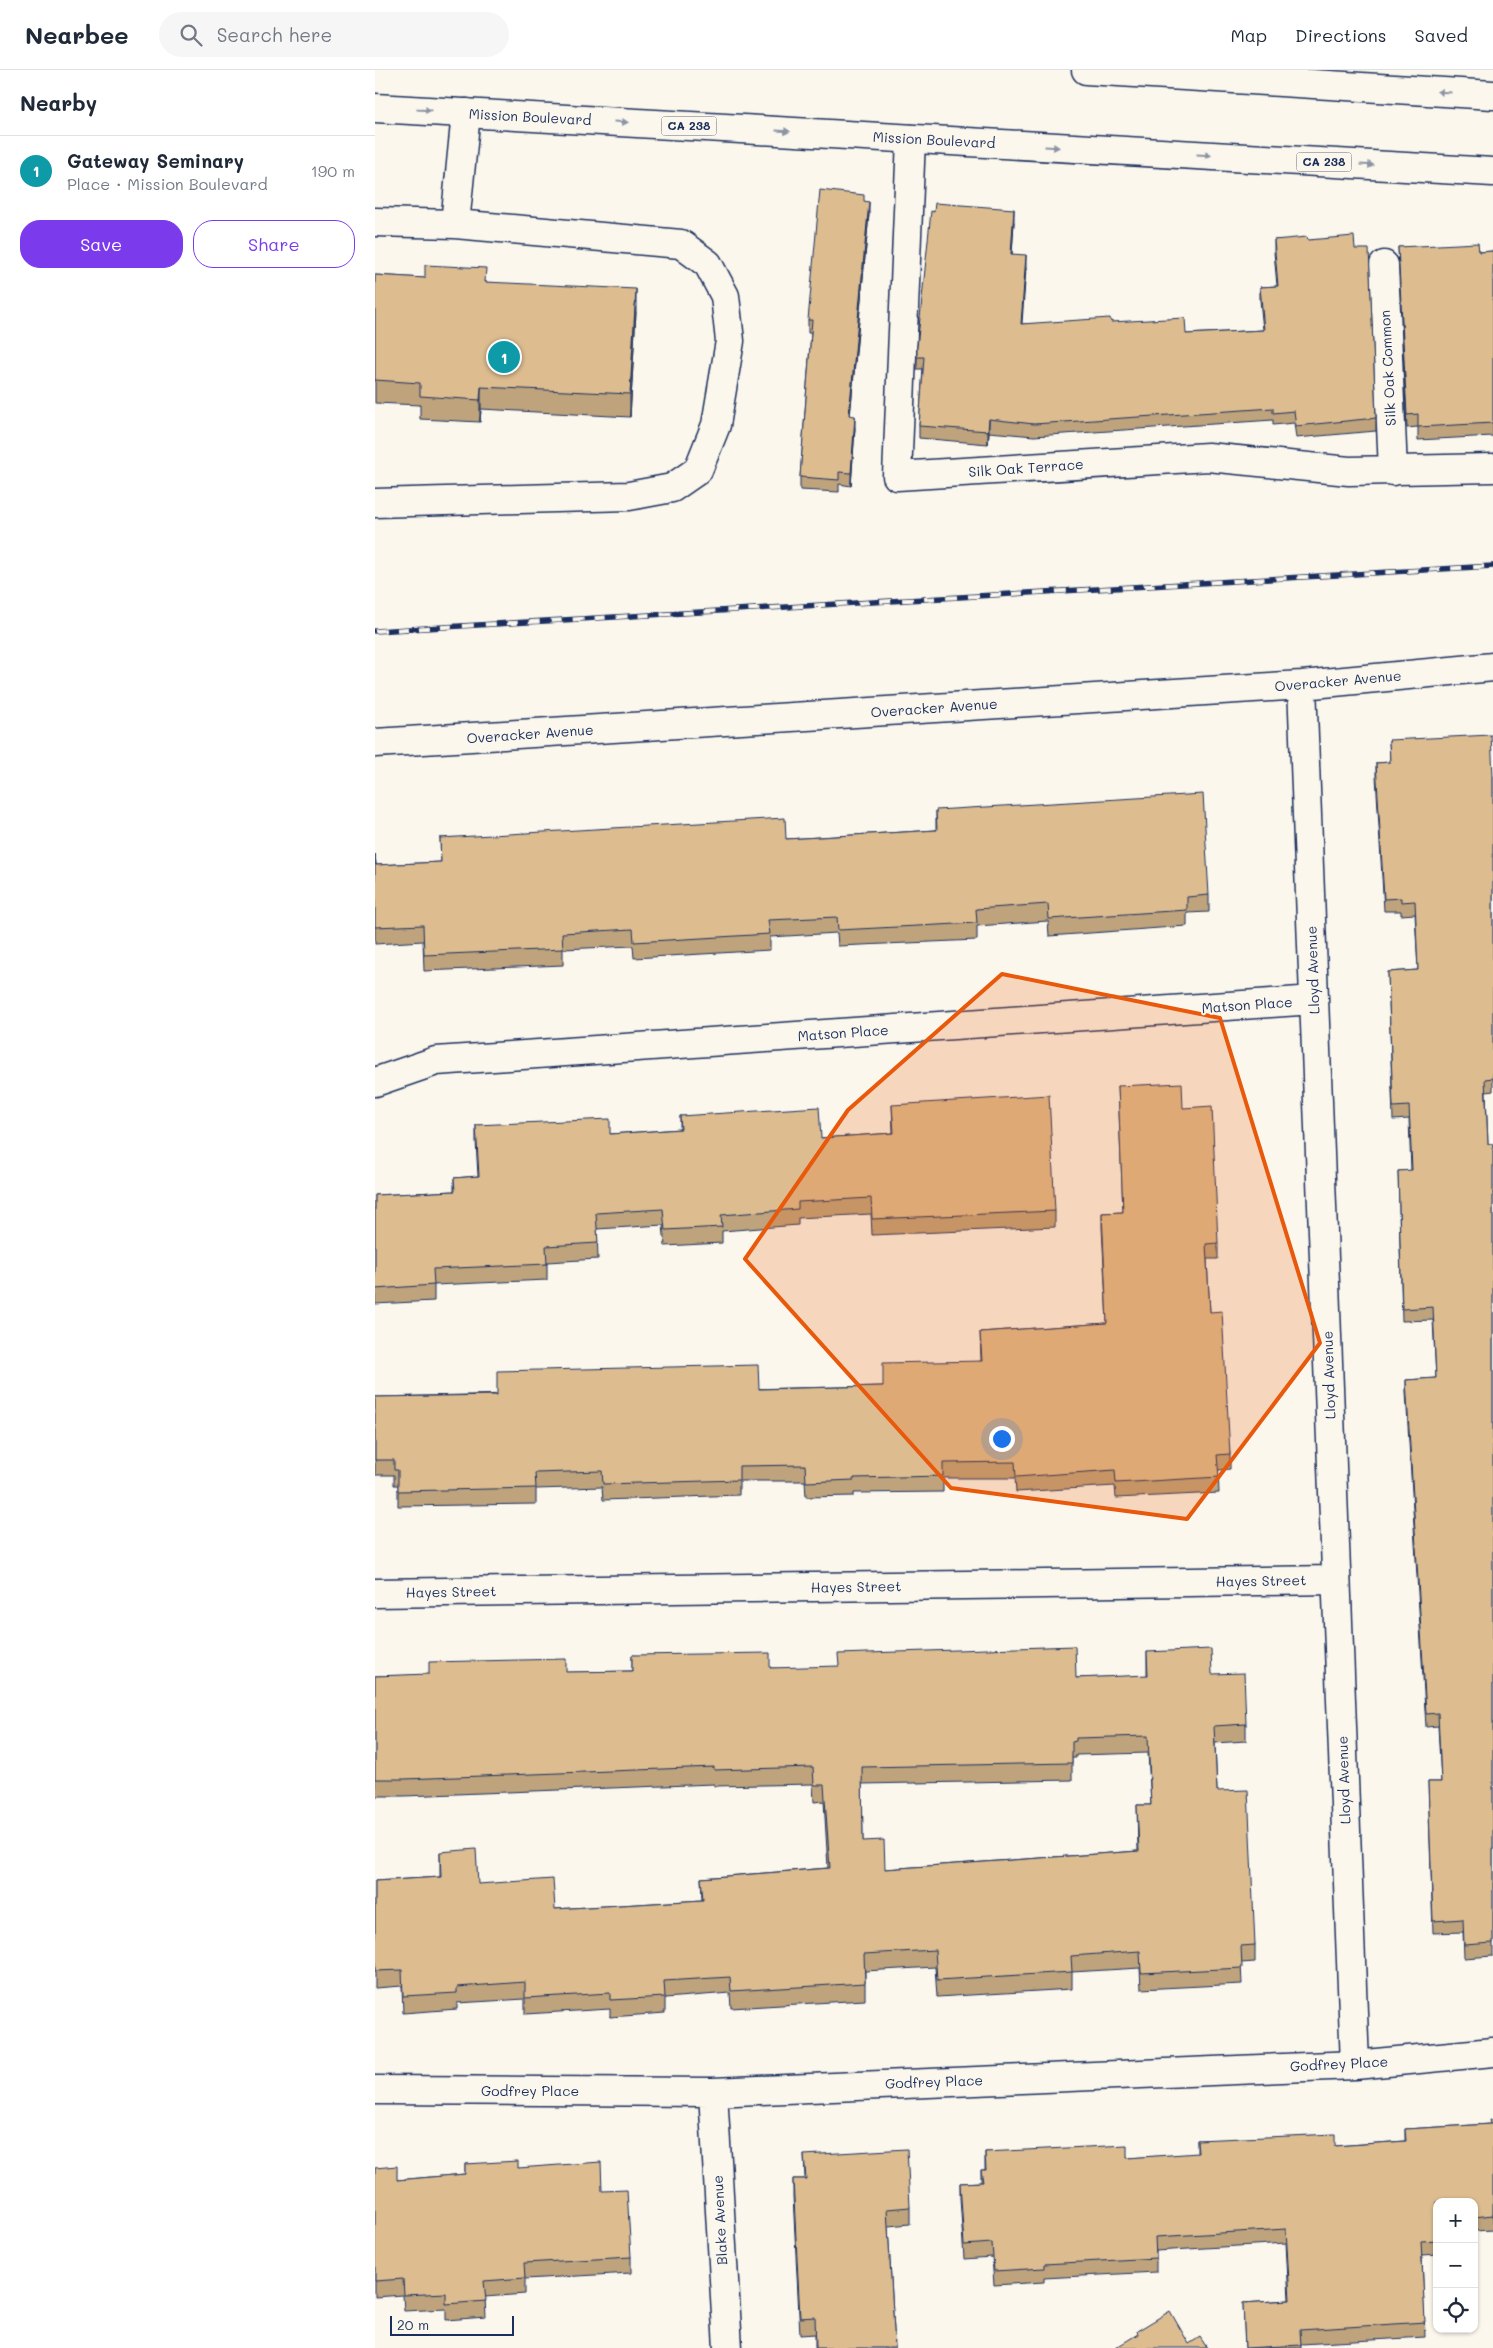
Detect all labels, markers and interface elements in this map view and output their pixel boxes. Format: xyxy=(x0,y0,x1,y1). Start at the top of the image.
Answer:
search box xyxy=(159,12,509,57)
text: Nearbee xyxy=(25,19,129,50)
icon: search xyxy=(177,21,205,49)
text: Search here xyxy=(217,22,332,47)
text: Map xyxy=(1230,23,1267,47)
text: Directions xyxy=(1295,23,1387,47)
text: Saved xyxy=(1415,23,1468,47)
one-way arrow xyxy=(1436,88,1452,96)
text: Nearby xyxy=(20,89,97,116)
street label: Mission Boulevard xyxy=(468,104,592,129)
one-way arrow xyxy=(416,107,432,115)
road number: CA 238 xyxy=(661,116,717,136)
one-way arrow xyxy=(613,118,629,126)
street label: Mission Boulevard xyxy=(872,127,996,152)
one-way arrow xyxy=(775,128,791,136)
one-way arrow xyxy=(1044,143,1060,151)
text: Gateway Seminary xyxy=(67,148,244,173)
one-way arrow xyxy=(1197,152,1213,160)
road number: CA 238 xyxy=(1297,152,1351,171)
text: 1 xyxy=(32,160,40,181)
text: 190 m xyxy=(311,160,355,181)
one-way arrow xyxy=(1359,161,1375,169)
text: Place · Mission Boulevard xyxy=(67,173,268,194)
button: Save xyxy=(20,220,183,268)
button: Share xyxy=(193,220,355,268)
street label: Silk Oak Common xyxy=(1375,310,1400,426)
pin: 1 xyxy=(488,338,520,376)
street label: Silk Oak Terrace xyxy=(968,454,1084,481)
street label: Overacker Avenue xyxy=(1274,665,1402,696)
street label: Overacker Avenue xyxy=(870,694,998,721)
street label: Overacker Avenue xyxy=(466,720,594,747)
street label: Lloyd Avenue xyxy=(1301,926,1324,1014)
street label: Matson Place xyxy=(1201,992,1293,1017)
street label: Matson Place xyxy=(797,1020,889,1045)
street label: Lloyd Avenue xyxy=(1317,1331,1340,1419)
your location xyxy=(989,1426,1015,1452)
street label: Hayes Street xyxy=(1216,1570,1306,1591)
street label: Hayes Street xyxy=(811,1576,901,1597)
street label: Hayes Street xyxy=(406,1581,496,1602)
street label: Lloyd Avenue xyxy=(1332,1736,1355,1824)
street label: Godfrey Place xyxy=(1289,2051,1388,2076)
street label: Godfrey Place xyxy=(885,2070,983,2093)
street label: Godfrey Place xyxy=(481,2081,579,2100)
street label: Blake Avenue xyxy=(708,2175,731,2265)
map controls xyxy=(1433,2198,1478,2333)
button: + xyxy=(1433,2198,1478,2243)
button: − xyxy=(1433,2243,1478,2288)
button: locate xyxy=(1433,2288,1478,2333)
scale bar xyxy=(390,2313,514,2336)
text: 20 m xyxy=(397,2315,429,2334)

